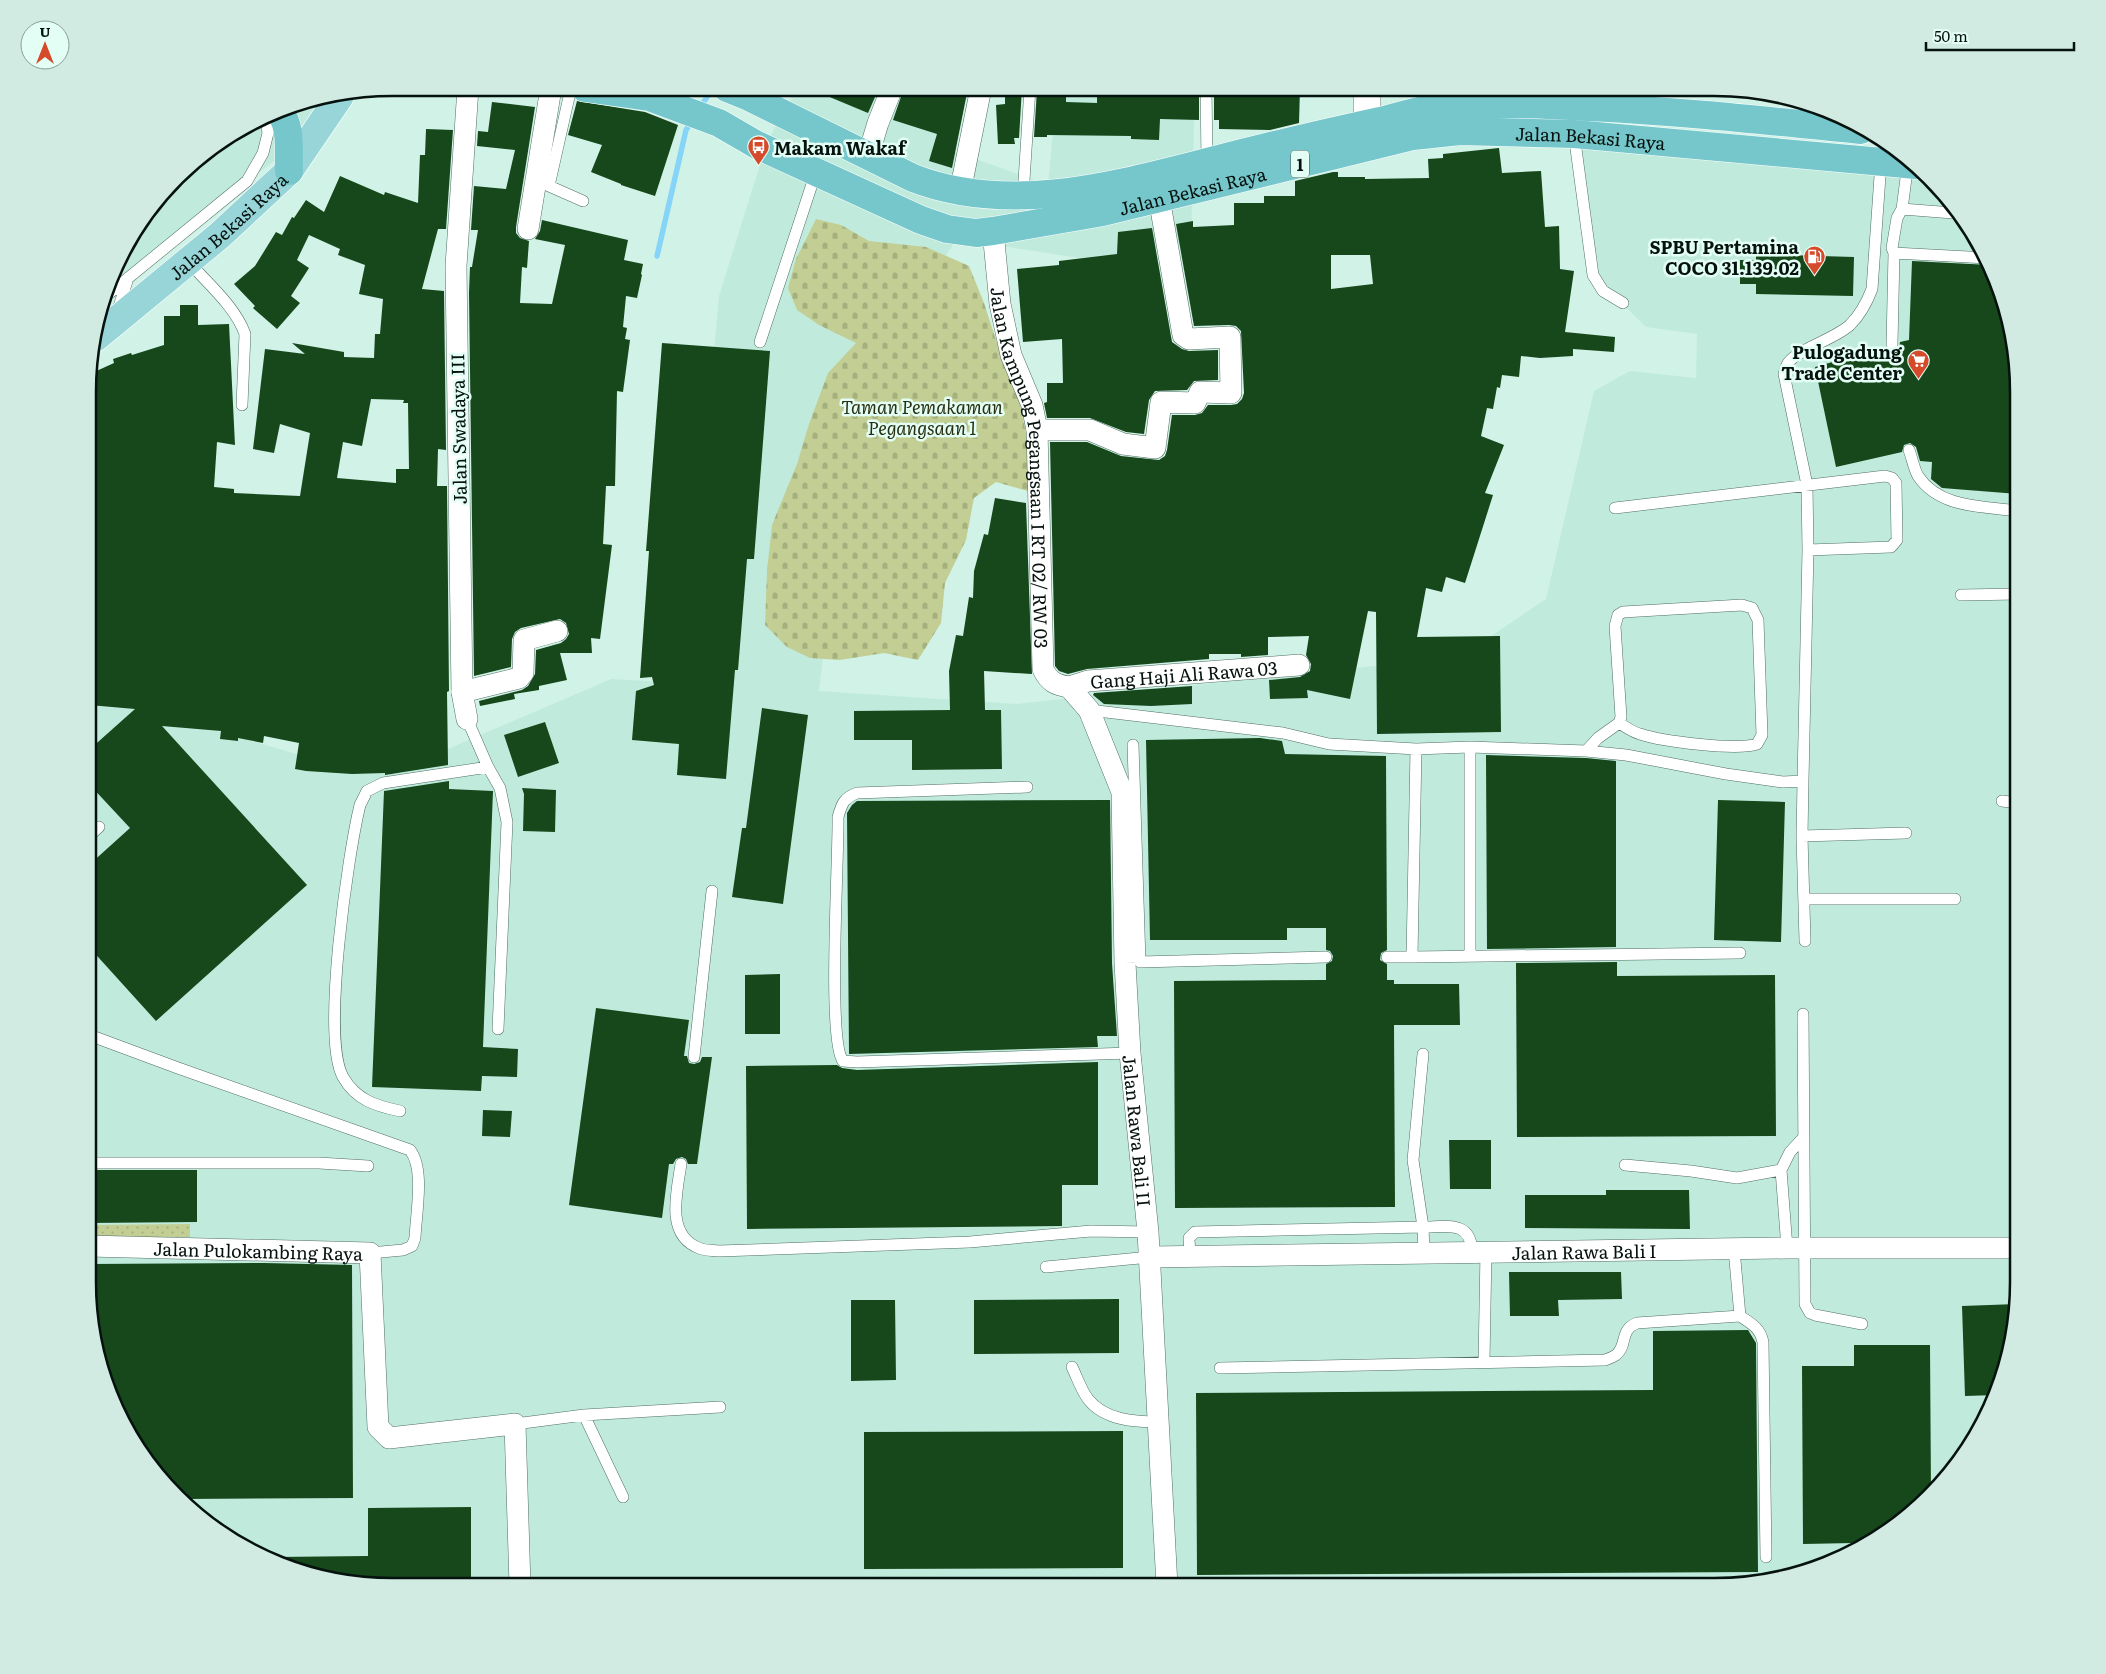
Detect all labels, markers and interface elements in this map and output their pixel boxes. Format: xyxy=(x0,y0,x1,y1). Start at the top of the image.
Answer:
north arrow xyxy=(20,20,70,70)
scale bar xyxy=(1926,20,2074,52)
text: U xyxy=(39,21,51,41)
text: 50 m xyxy=(1934,24,1968,47)
street label: Jalan Bekasi Raya xyxy=(1515,119,1667,156)
place label: Makam Wakaf xyxy=(774,134,908,161)
bus stop icon: Makam Wakaf xyxy=(746,135,770,166)
road number: 1 xyxy=(1291,150,1309,178)
street label: Jalan Bekasi Raya xyxy=(1116,159,1269,221)
street label: Jalan Bekasi Raya xyxy=(163,165,293,286)
place label: SPBU Pertamina COCO 31.139.02 xyxy=(1649,233,1800,281)
fuel station icon: SPBU Pertamina COCO 31.139.02 xyxy=(1803,244,1827,275)
street label: Jalan Kampung Pegangsaan I RT 02/ RW 03 xyxy=(985,286,1056,649)
place label: Pulogadung Trade Center xyxy=(1781,338,1903,386)
supermarket icon: Pulogadung Trade Center xyxy=(1906,349,1930,380)
street label: Jalan Swadaya III xyxy=(443,353,473,505)
park label: Taman Pemakaman Pegangsaan 1 xyxy=(841,393,1003,441)
street label: Gang Haji Ali Rawa 03 xyxy=(1089,653,1278,694)
street label: Jalan Rawa Bali II xyxy=(1117,1053,1159,1208)
street label: Jalan Pulokambing Raya xyxy=(153,1234,363,1266)
street label: Jalan Rawa Bali I xyxy=(1511,1236,1657,1265)

